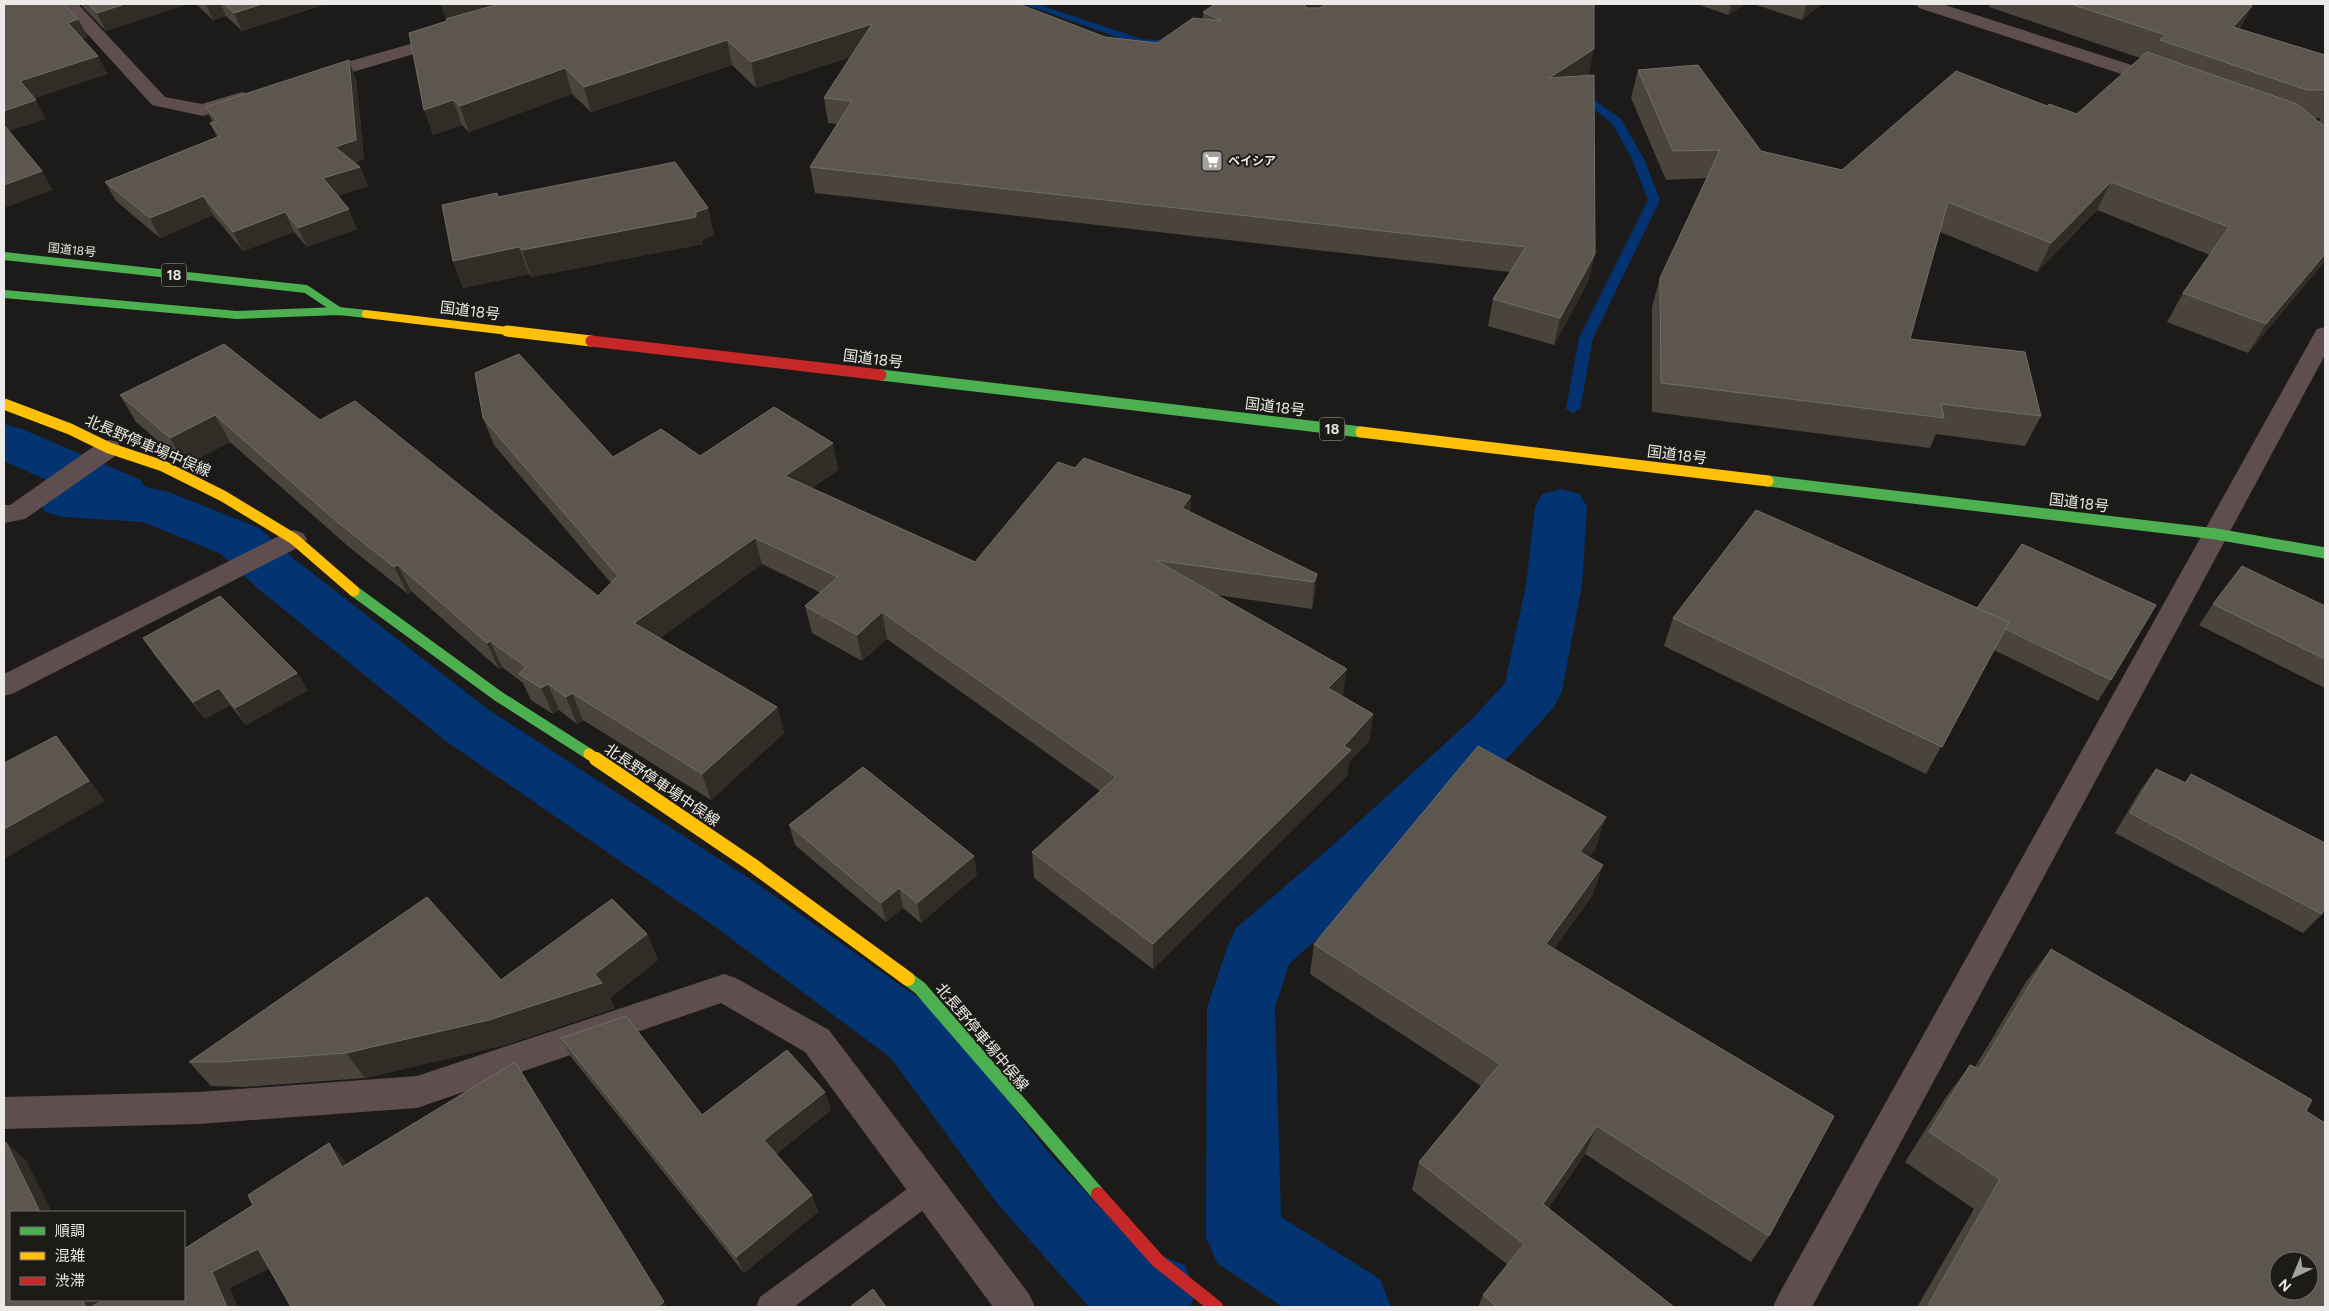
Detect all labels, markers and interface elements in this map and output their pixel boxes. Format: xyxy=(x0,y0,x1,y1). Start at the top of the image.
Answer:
supermarket icon: ベイシア xyxy=(1200,149,1224,173)
place label: ベイシア xyxy=(1228,154,1276,168)
street label: 国道18号 xyxy=(47,241,97,259)
road number: 18 xyxy=(162,264,186,286)
street label: 国道18号 xyxy=(439,298,501,324)
street label: 国道18号 xyxy=(842,346,904,372)
street label: 国道18号 xyxy=(1244,394,1306,420)
street label: 北長野停車場中俣線 xyxy=(82,411,214,481)
road number: 18 xyxy=(1320,418,1344,440)
street label: 国道18号 xyxy=(1646,442,1708,468)
street label: 国道18号 xyxy=(2048,490,2110,516)
street label: 北長野停車場中俣線 xyxy=(601,740,723,830)
street label: 北長野停車場中俣線 xyxy=(932,980,1032,1094)
legend xyxy=(10,1211,185,1301)
text: 順調 xyxy=(55,1222,85,1240)
text: 混雑 xyxy=(55,1247,85,1265)
north arrow xyxy=(2269,1251,2319,1301)
text: 渋滞 xyxy=(55,1272,85,1290)
text: N xyxy=(2276,1275,2295,1295)

